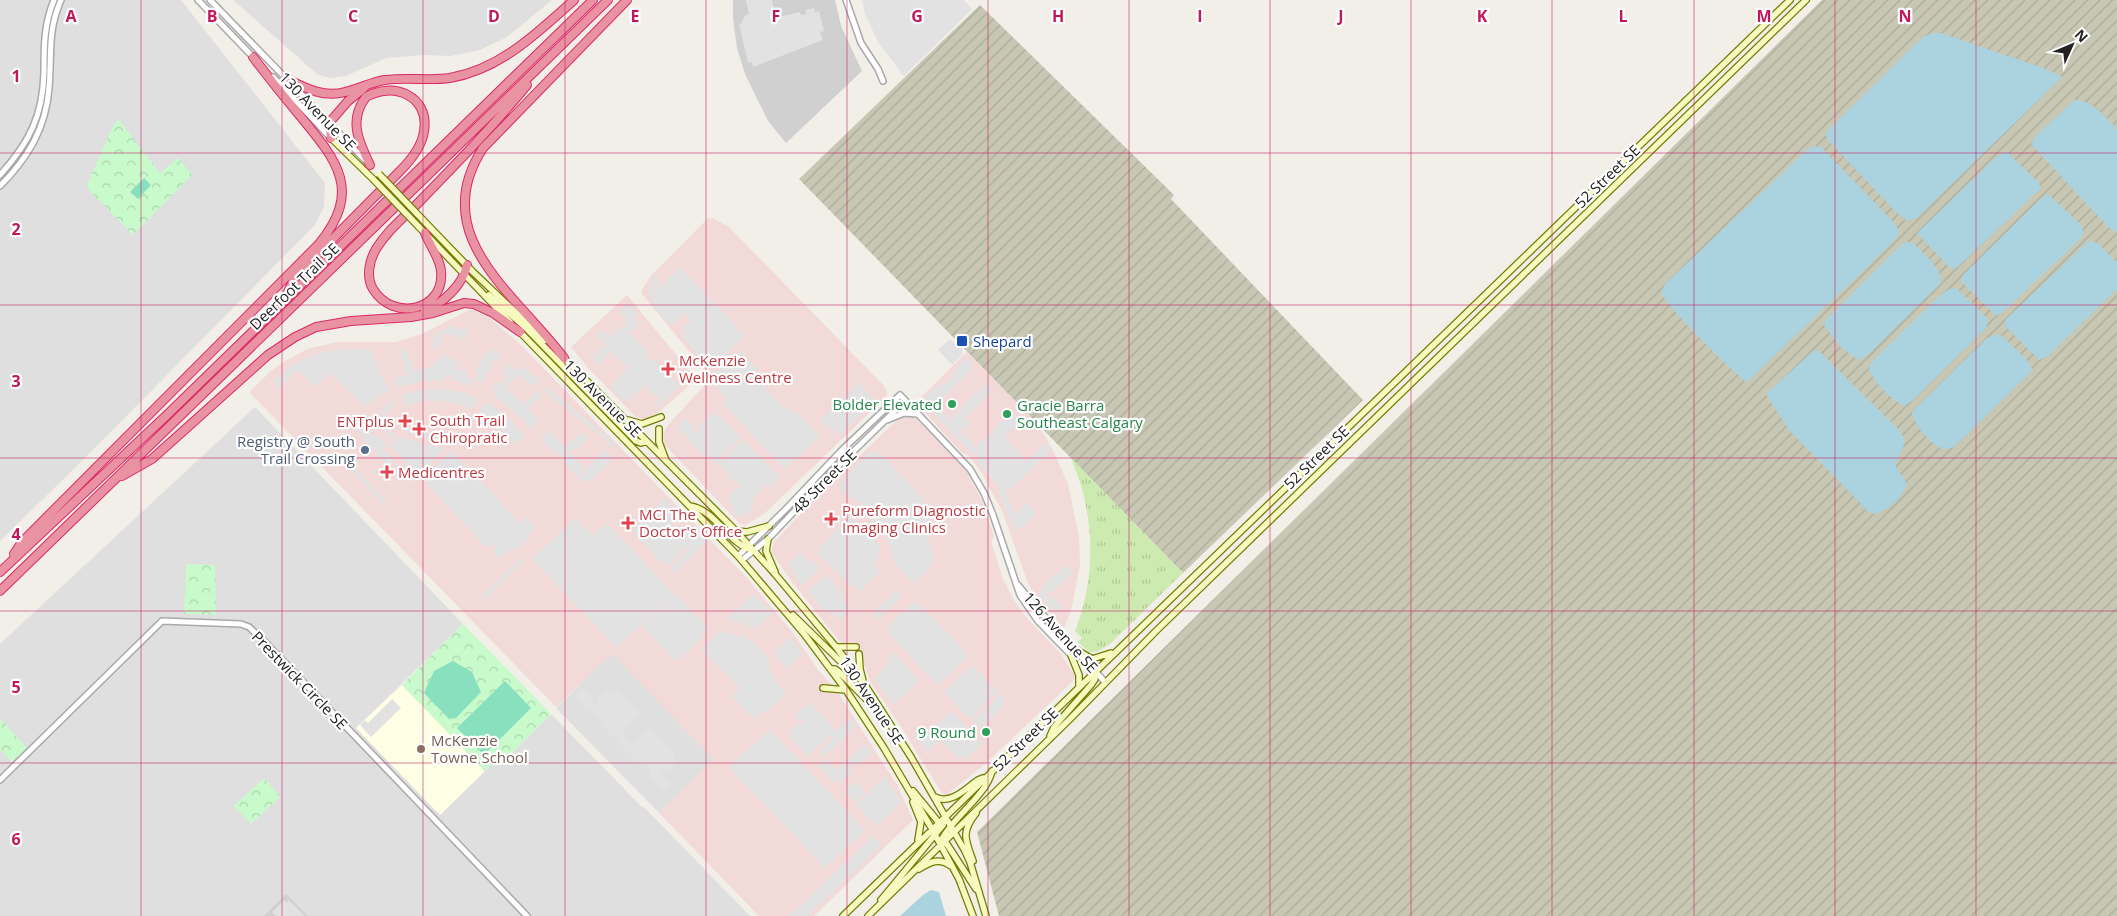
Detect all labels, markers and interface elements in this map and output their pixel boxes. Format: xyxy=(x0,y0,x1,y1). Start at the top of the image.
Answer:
text: A xyxy=(65,5,77,27)
text: B xyxy=(207,5,217,27)
text: C xyxy=(348,5,358,27)
text: D xyxy=(488,5,500,27)
text: E xyxy=(631,5,640,27)
text: F xyxy=(772,5,780,27)
text: G xyxy=(911,5,923,27)
text: H xyxy=(1052,5,1064,27)
text: I xyxy=(1197,5,1203,27)
text: J xyxy=(1336,5,1344,27)
text: K xyxy=(1477,5,1488,27)
text: L xyxy=(1618,5,1628,27)
text: M xyxy=(1756,5,1772,27)
text: N xyxy=(1898,5,1912,27)
north arrow xyxy=(2047,20,2097,70)
text: N xyxy=(2071,25,2093,46)
text: 1 xyxy=(11,65,21,87)
street label: 130 Avenue SE xyxy=(275,67,361,155)
street label: 52 Street SE xyxy=(1570,140,1644,212)
text: 2 xyxy=(11,218,21,240)
street label: Deerfoot Trail SE xyxy=(245,238,343,334)
place label: Shepard xyxy=(973,331,1032,351)
marker: Shepard xyxy=(955,334,969,348)
place label: McKenzie Wellness Centre xyxy=(679,350,792,387)
street label: 130 Avenue SE xyxy=(560,355,646,441)
marker: McKenzie Wellness Centre xyxy=(661,362,675,376)
text: 3 xyxy=(11,370,21,392)
place label: Bolder Elevated xyxy=(833,394,942,414)
place label: Gracie Barra Southeast Calgary xyxy=(1017,395,1143,432)
marker: Bolder Elevated xyxy=(946,398,958,410)
marker: Gracie Barra Southeast Calgary xyxy=(1001,408,1013,420)
place label: South Trail Chiropratic xyxy=(430,410,508,447)
place label: ENTplus xyxy=(337,411,394,431)
marker: ENTplus xyxy=(398,414,412,428)
street label: 52 Street SE xyxy=(1279,421,1353,493)
marker: South Trail Chiropratic xyxy=(412,422,426,436)
place label: Registry @ South Trail Crossing xyxy=(237,431,355,468)
marker: Registry @ South Trail Crossing xyxy=(359,444,371,456)
street label: 48 Street SE xyxy=(787,444,861,518)
place label: Medicentres xyxy=(398,462,485,482)
marker: Medicentres xyxy=(380,465,394,479)
place label: Pureform Diagnostic Imaging Clinics xyxy=(842,500,986,537)
place label: MCI The Doctor's Office xyxy=(639,504,742,541)
marker: Pureform Diagnostic Imaging Clinics xyxy=(824,512,838,526)
marker: MCI The Doctor's Office xyxy=(621,516,635,530)
text: 4 xyxy=(11,523,21,545)
street label: 126 Avenue SE xyxy=(1019,587,1103,677)
street label: Prestwick Circle SE xyxy=(248,626,352,734)
street label: 130 Avenue SE xyxy=(835,652,909,748)
text: 5 xyxy=(11,676,21,698)
street label: 52 Street SE xyxy=(988,703,1062,775)
place label: 9 Round xyxy=(918,722,976,742)
marker: 9 Round xyxy=(980,726,992,738)
place label: McKenzie Towne School xyxy=(431,730,528,767)
marker: McKenzie Towne School xyxy=(415,743,427,755)
text: 6 xyxy=(11,828,21,850)

